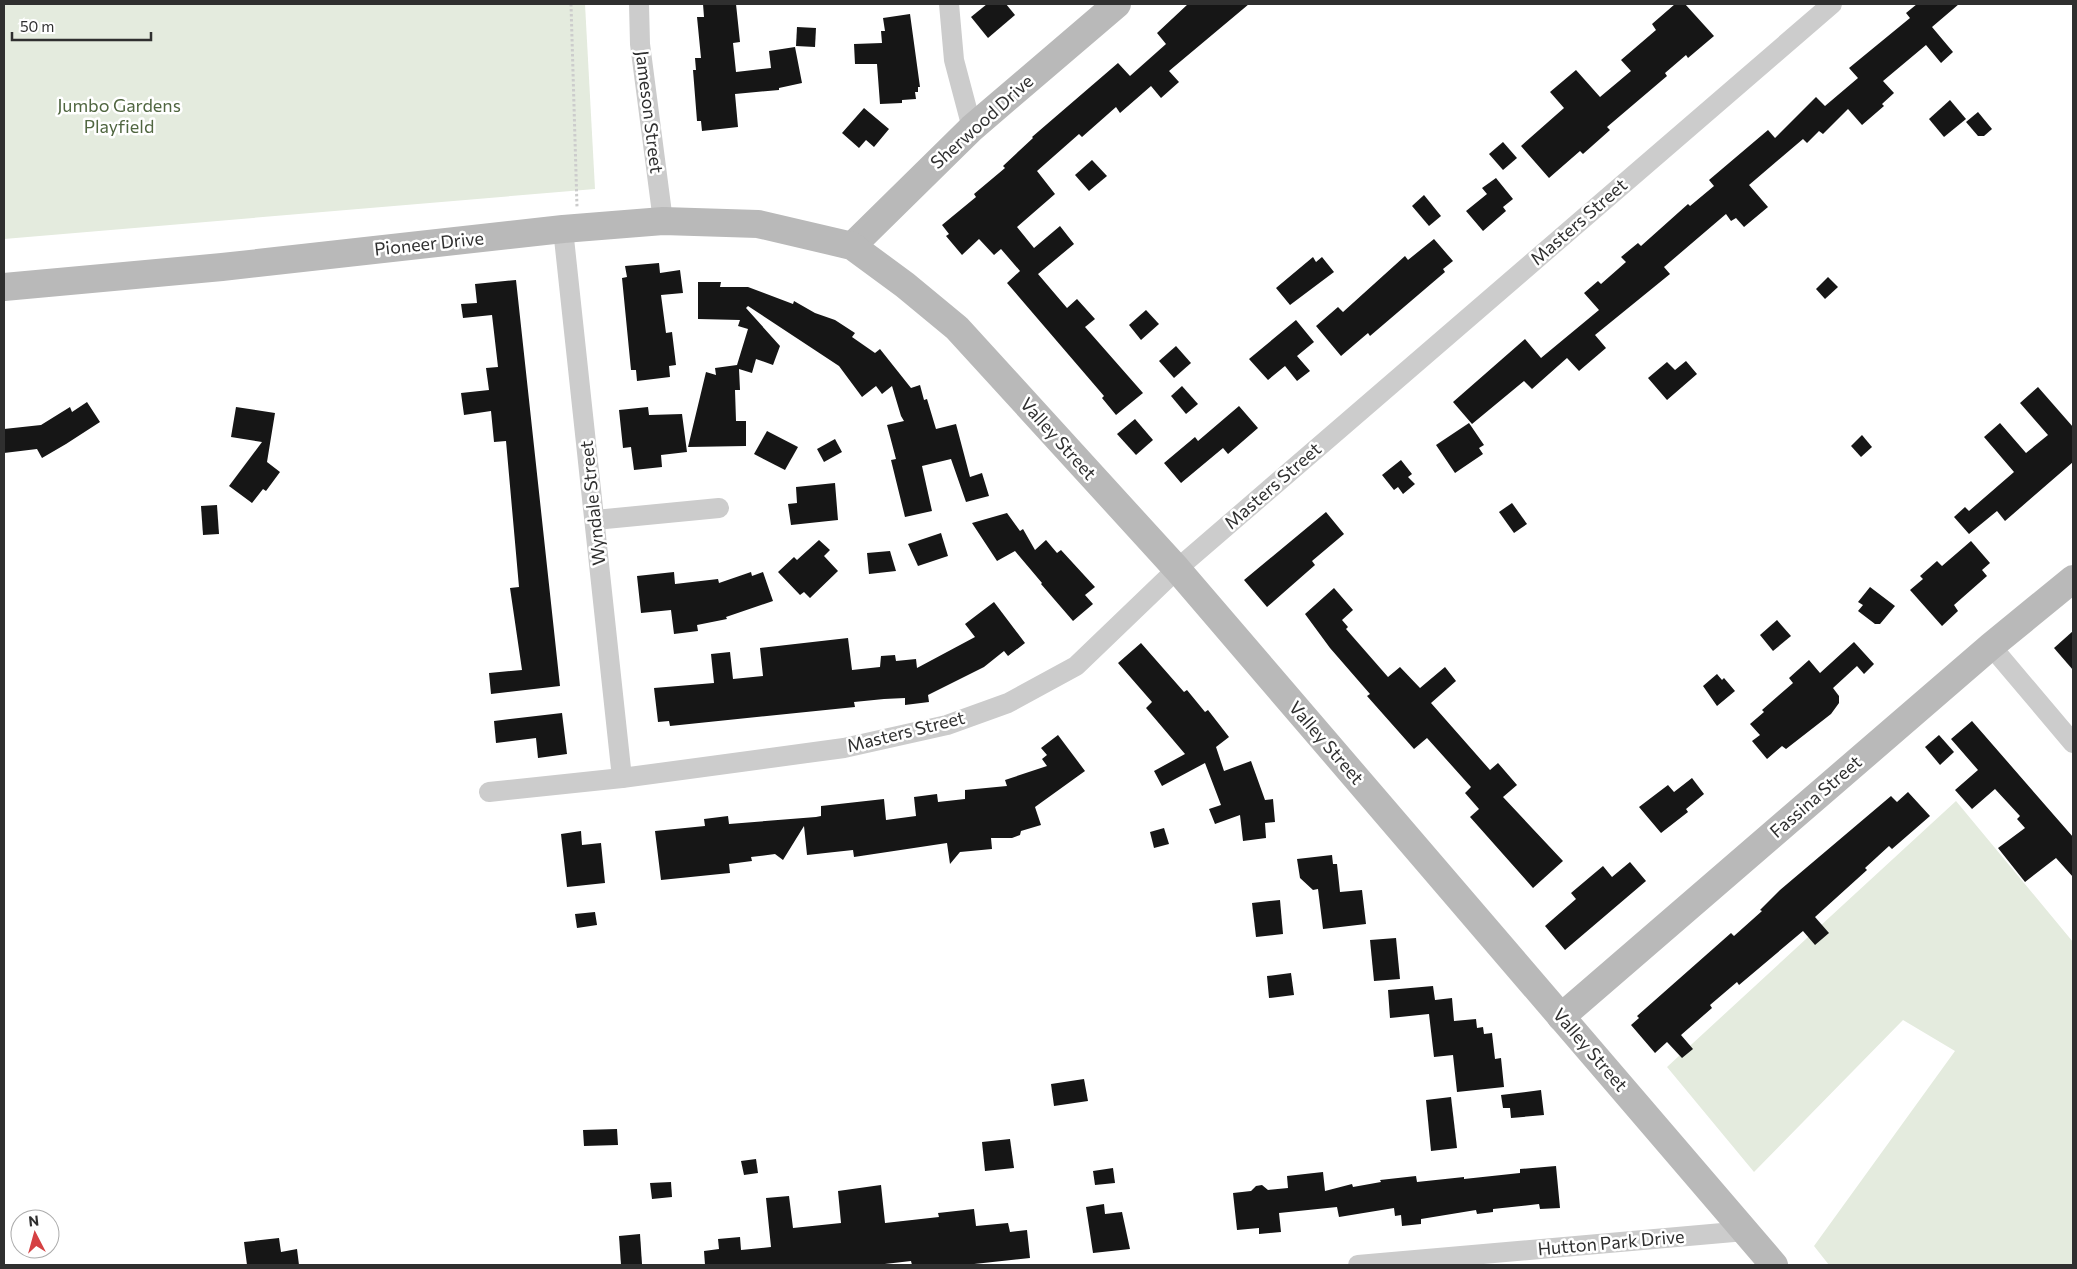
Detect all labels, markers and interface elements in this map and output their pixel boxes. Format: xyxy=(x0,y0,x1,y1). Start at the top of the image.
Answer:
scale bar xyxy=(12,10,151,42)
text: 50 m xyxy=(20,17,54,35)
street label: Jameson Street xyxy=(632,49,668,174)
street label: Sherwood Drive xyxy=(925,69,1037,173)
park label: Jumbo Gardens Playfield xyxy=(57,94,181,137)
street label: Masters Street xyxy=(1526,173,1631,269)
street label: Pioneer Drive xyxy=(373,226,485,260)
street label: Valley Street xyxy=(1016,393,1101,484)
street label: Masters Street xyxy=(1220,437,1325,533)
street label: Wyndale Street xyxy=(575,439,610,567)
street label: Valley Street xyxy=(1285,696,1369,788)
street label: Masters Street xyxy=(845,706,967,756)
street label: Fassina Street xyxy=(1765,750,1866,842)
street label: Valley Street xyxy=(1549,1003,1633,1095)
north arrow xyxy=(10,1209,60,1259)
text: N xyxy=(27,1212,40,1230)
street label: Hutton Park Drive xyxy=(1537,1225,1685,1259)

